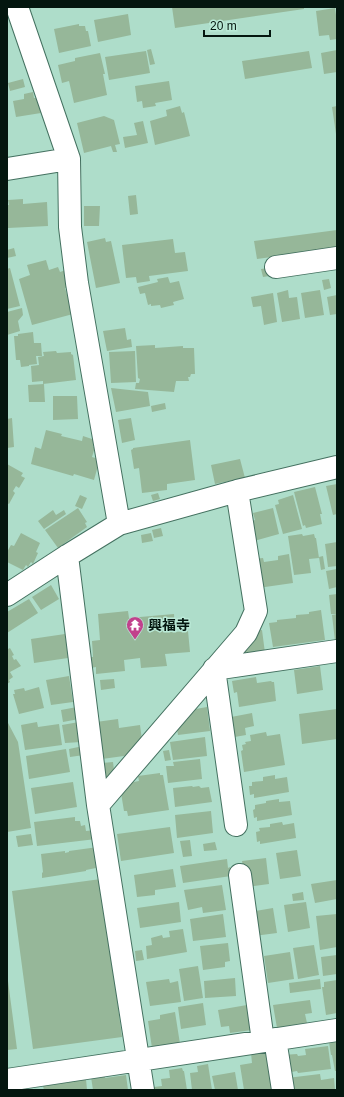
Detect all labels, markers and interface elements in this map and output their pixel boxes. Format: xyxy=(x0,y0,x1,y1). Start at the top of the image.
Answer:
scale bar xyxy=(204,12,270,38)
text: 20 m xyxy=(210,19,237,33)
temple icon: 興福寺 xyxy=(125,615,145,640)
place label: 興福寺 xyxy=(148,617,190,633)

